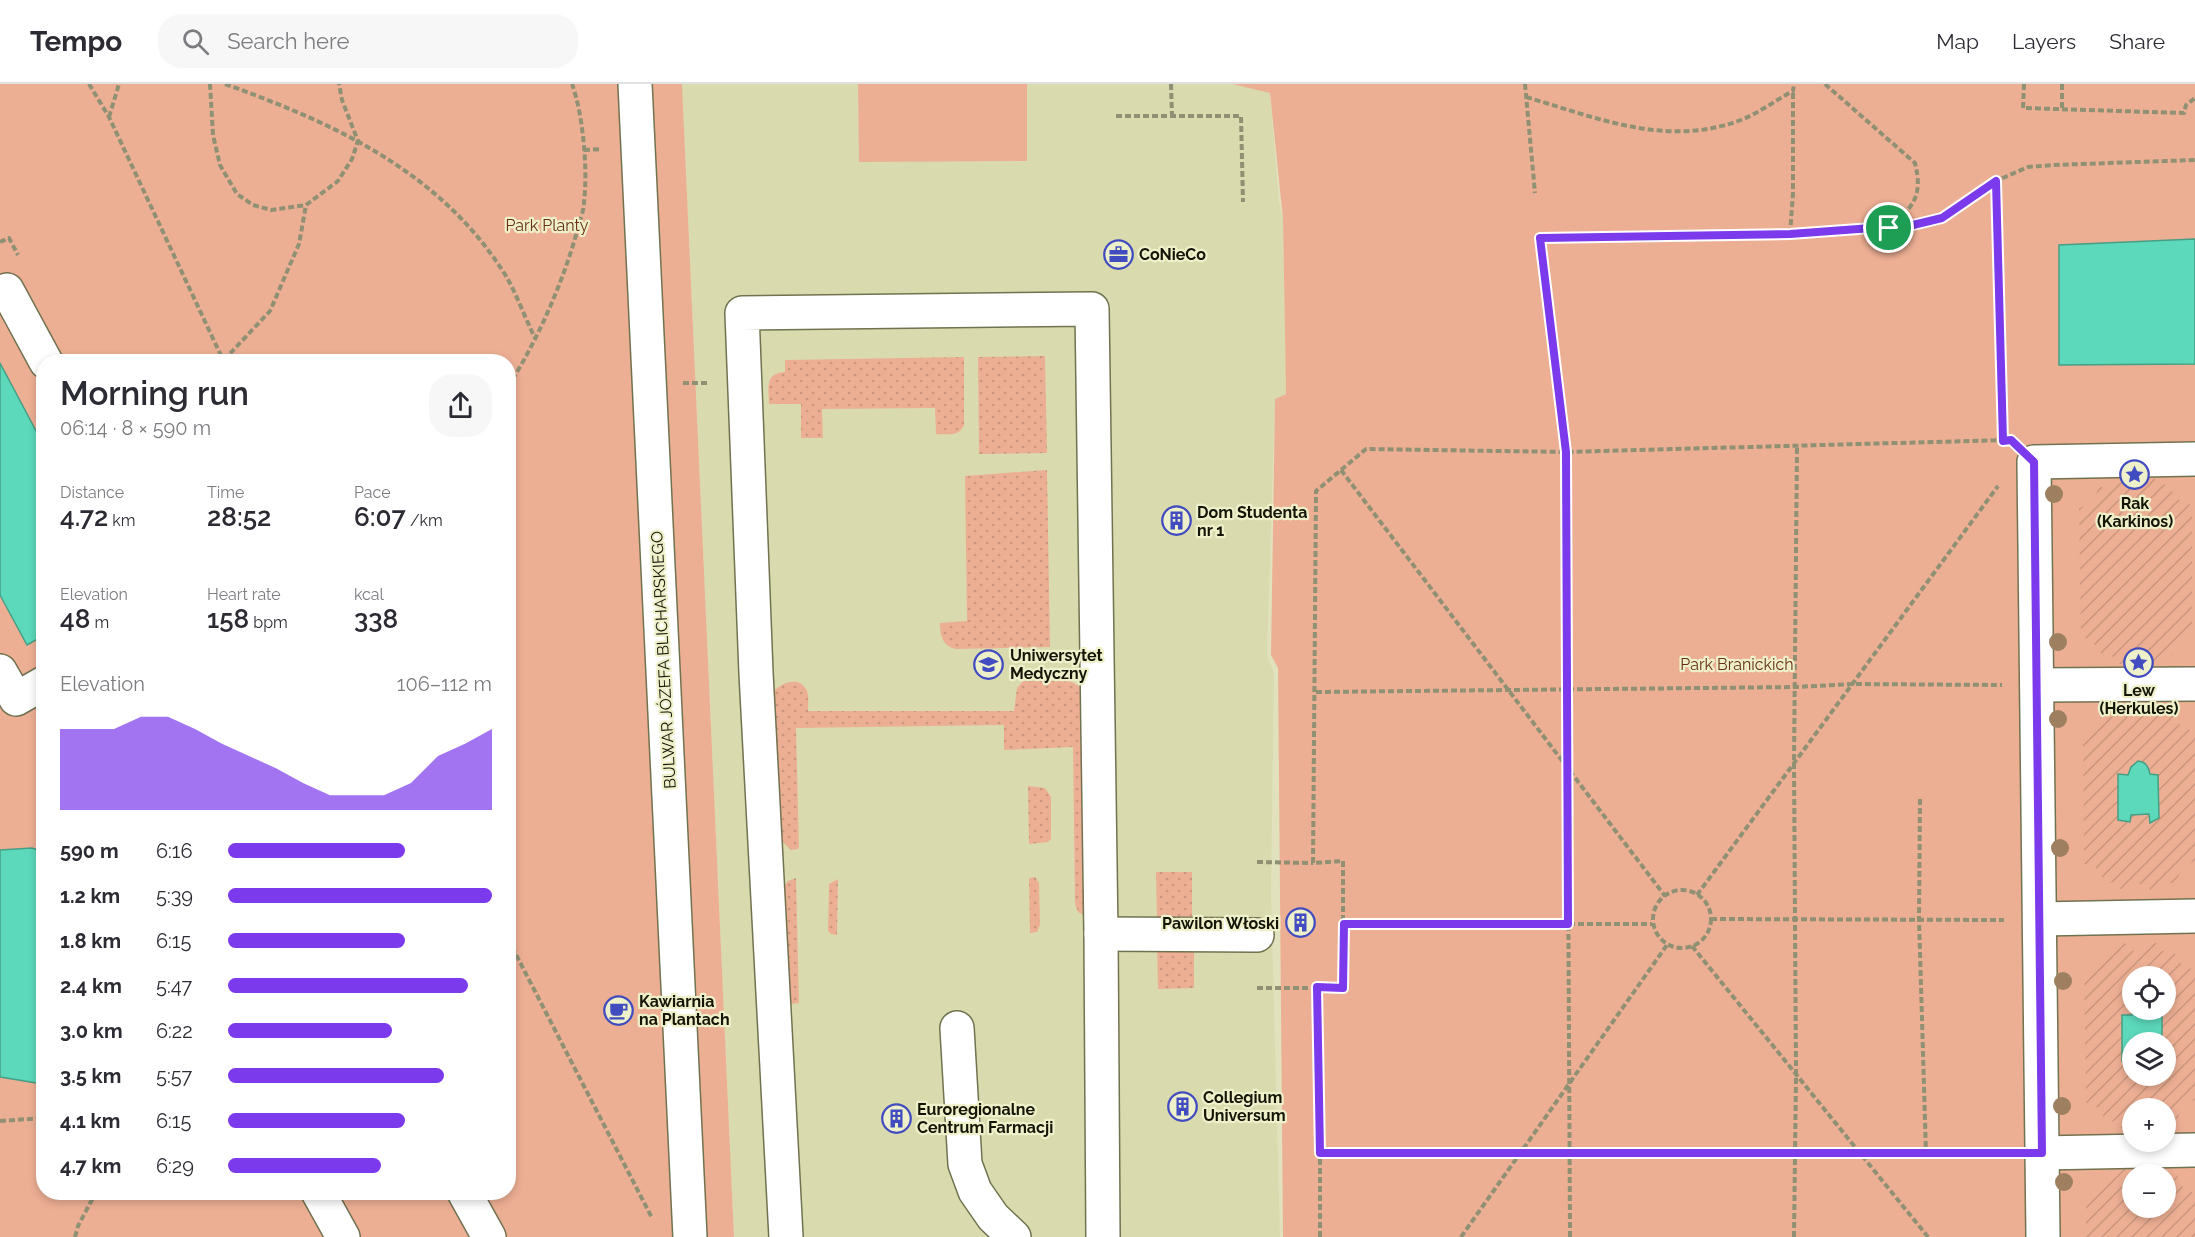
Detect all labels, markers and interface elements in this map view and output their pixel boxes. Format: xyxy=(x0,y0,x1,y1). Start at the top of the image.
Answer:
search box xyxy=(158,14,578,68)
text: Tempo xyxy=(30,25,122,58)
icon: search xyxy=(179,25,212,58)
text: Search here xyxy=(227,28,349,54)
text: Map xyxy=(1936,29,1979,54)
text: Layers xyxy=(2012,29,2076,54)
text: Share xyxy=(2109,29,2165,54)
pin xyxy=(1863,202,1914,253)
icon: arrive xyxy=(1872,211,1905,244)
park label: Park Planty xyxy=(505,216,589,235)
office icon: CoNieCo xyxy=(1102,238,1134,270)
place label: CoNieCo xyxy=(1139,245,1206,264)
text: Morning run xyxy=(60,374,249,413)
button: share xyxy=(429,374,492,437)
text: 06:14 · 8 × 590 m xyxy=(60,416,211,440)
place icon: Rak (Karkinos) xyxy=(2119,459,2151,491)
text: Distance xyxy=(60,483,124,502)
text: Time xyxy=(207,483,244,502)
text: Pace xyxy=(354,483,391,502)
place label: Rak (Karkinos) xyxy=(2097,494,2173,531)
text: 4.72 xyxy=(60,502,108,532)
text: 28:52 xyxy=(207,502,271,532)
text: 6:07 xyxy=(354,502,406,532)
place label: Dom Studenta nr 1 xyxy=(1197,503,1307,540)
building icon: Dom Studenta nr 1 xyxy=(1160,505,1192,537)
text: km xyxy=(108,511,135,530)
text: /km xyxy=(406,511,443,530)
street label: BULWAR JÓZEFA BLICHARSKIEGO xyxy=(646,531,680,789)
text: Elevation xyxy=(60,585,128,604)
text: Heart rate xyxy=(207,585,281,604)
text: kcal xyxy=(354,585,384,604)
text: 48 xyxy=(60,604,90,634)
text: 158 xyxy=(207,604,249,634)
text: 338 xyxy=(354,604,398,634)
text: m xyxy=(90,613,109,632)
text: bpm xyxy=(249,613,288,632)
place label: Uniwersytet Medyczny xyxy=(1010,646,1103,683)
place icon: Lew (Herkules) xyxy=(2123,646,2155,678)
school or university icon: Uniwersytet Medyczny xyxy=(973,648,1005,680)
park label: Park Branickich xyxy=(1680,655,1794,674)
text: Elevation xyxy=(60,672,145,696)
text: 106–112 m xyxy=(397,672,492,696)
place label: Lew (Herkules) xyxy=(2100,681,2178,718)
text: 590 m xyxy=(60,839,119,863)
text: 6:16 xyxy=(156,839,192,863)
text: 1.2 km xyxy=(60,884,120,908)
text: 5:39 xyxy=(156,884,193,908)
building icon: Pawilon Włoski xyxy=(1284,907,1316,939)
place label: Pawilon Włoski xyxy=(1162,914,1279,933)
text: 1.8 km xyxy=(60,929,121,953)
text: 6:15 xyxy=(156,929,191,953)
map controls xyxy=(2122,966,2176,1218)
button: locate xyxy=(2122,966,2176,1020)
text: 2.4 km xyxy=(60,974,122,998)
text: 5:47 xyxy=(156,974,192,998)
place label: Kawiarnia na Plantach xyxy=(639,992,730,1029)
cafe icon: Kawiarnia na Plantach xyxy=(602,994,634,1026)
text: 3.0 km xyxy=(60,1019,123,1043)
text: 6:22 xyxy=(156,1019,193,1043)
button: layers xyxy=(2122,1032,2176,1086)
text: 3.5 km xyxy=(60,1064,121,1088)
text: 5:57 xyxy=(156,1064,192,1088)
place label: Collegium Universum xyxy=(1203,1088,1286,1125)
building icon: Collegium Universum xyxy=(1166,1090,1198,1122)
button: + xyxy=(2122,1098,2176,1152)
place label: Euroregionalne Centrum Farmacji xyxy=(917,1100,1053,1137)
building icon: Euroregionalne Centrum Farmacji xyxy=(880,1102,912,1134)
text: 4.1 km xyxy=(60,1109,120,1133)
text: 6:15 xyxy=(156,1109,191,1133)
text: 4.7 km xyxy=(60,1154,121,1178)
text: 6:29 xyxy=(156,1154,194,1178)
button: − xyxy=(2122,1164,2176,1218)

